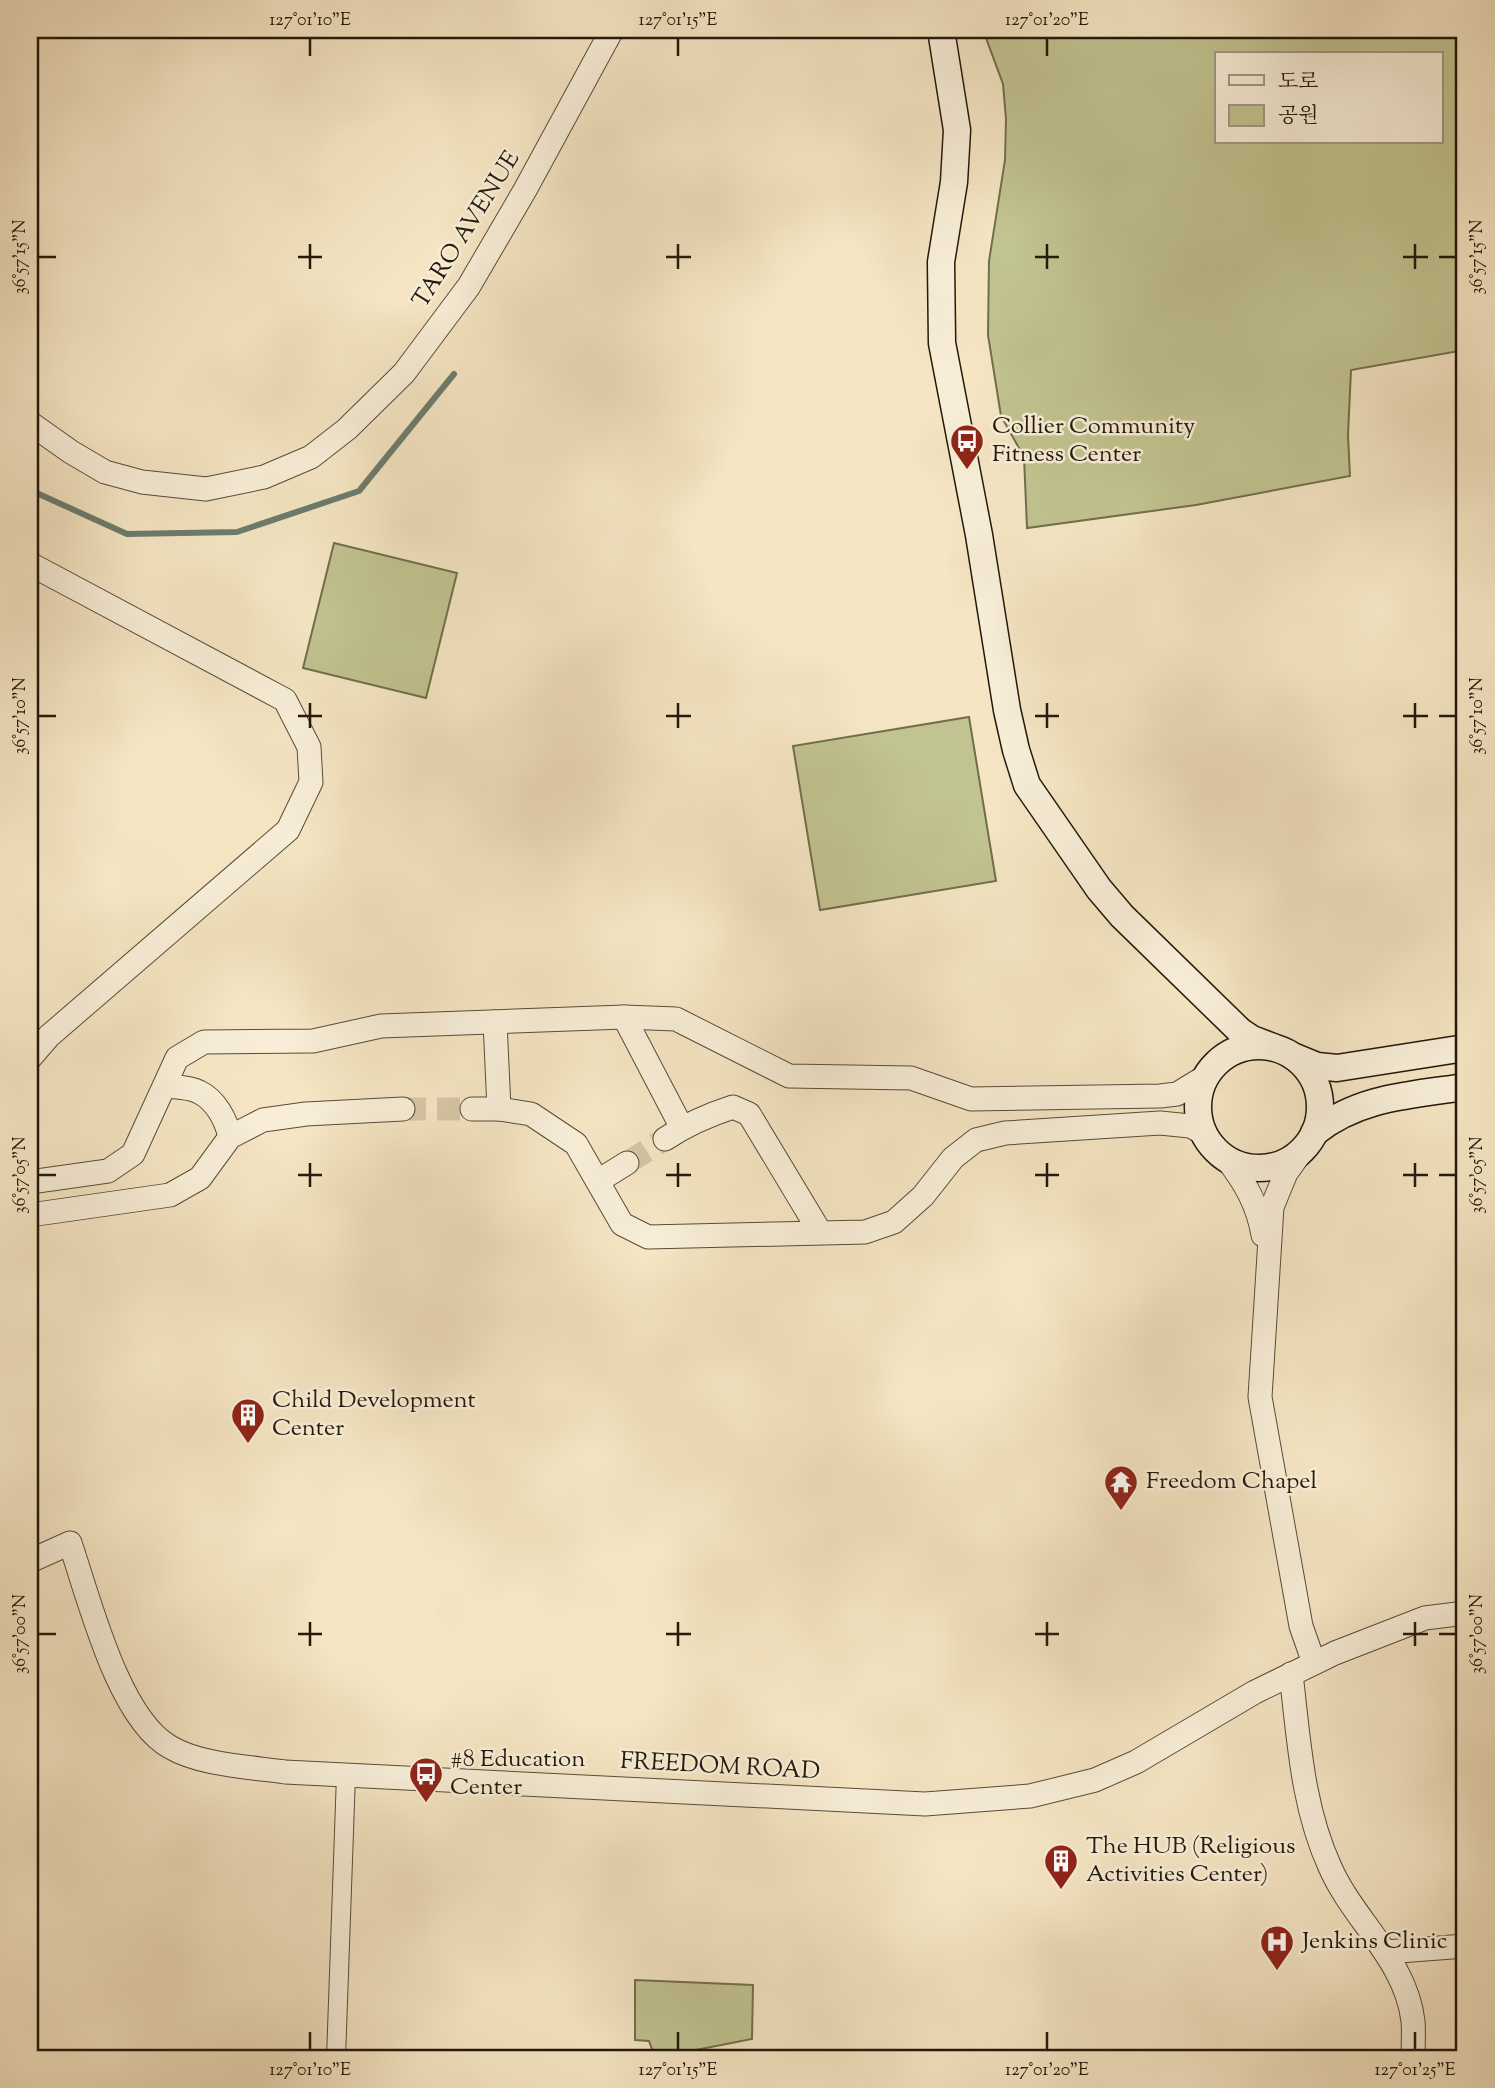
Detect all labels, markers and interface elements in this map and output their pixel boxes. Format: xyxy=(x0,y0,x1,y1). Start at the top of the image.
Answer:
text: 127°01'10"E xyxy=(269,8,351,34)
text: 127°01'15"E xyxy=(639,8,718,34)
text: 127°01'20"E xyxy=(1005,8,1089,34)
legend xyxy=(1215,52,1442,144)
text: 도로 xyxy=(1278,68,1319,98)
text: 공원 xyxy=(1278,102,1319,132)
street label: TARO AVENUE xyxy=(405,144,529,315)
text: 36°57'15"N xyxy=(8,219,34,295)
text: 36°57'15"N xyxy=(1465,219,1491,295)
place label: Collier Community Fitness Center xyxy=(992,410,1195,472)
bus stop icon: Collier Community Fitness Center xyxy=(948,422,986,471)
text: 36°57'10"N xyxy=(8,677,34,755)
text: 36°57'10"N xyxy=(1465,677,1491,755)
text: 36°57'05"N xyxy=(8,1136,34,1214)
text: 36°57'05"N xyxy=(1465,1136,1491,1214)
place label: Child Development Center xyxy=(272,1384,476,1446)
building icon: Child Development Center xyxy=(229,1396,267,1445)
temple icon: Freedom Chapel xyxy=(1102,1463,1140,1512)
place label: Freedom Chapel xyxy=(1146,1465,1317,1499)
text: 36°57'00"N xyxy=(8,1594,34,1674)
text: 36°57'00"N xyxy=(1465,1594,1491,1674)
place label: #8 Education Center xyxy=(450,1743,585,1805)
street label: FREEDOM ROAD xyxy=(619,1745,821,1789)
bus stop icon: #8 Education Center xyxy=(407,1755,445,1804)
place label: The HUB (Religious Activities Center) xyxy=(1086,1830,1295,1892)
building icon: The HUB (Religious Activities Center) xyxy=(1042,1842,1080,1891)
hospital icon: Jenkins Clinic xyxy=(1258,1923,1296,1972)
place label: Jenkins Clinic xyxy=(1300,1925,1448,1959)
text: 127°01'10"E xyxy=(269,2058,351,2084)
text: 127°01'15"E xyxy=(639,2058,718,2084)
text: 127°01'20"E xyxy=(1005,2058,1089,2084)
text: 127°01'25"E xyxy=(1374,2058,1456,2084)

